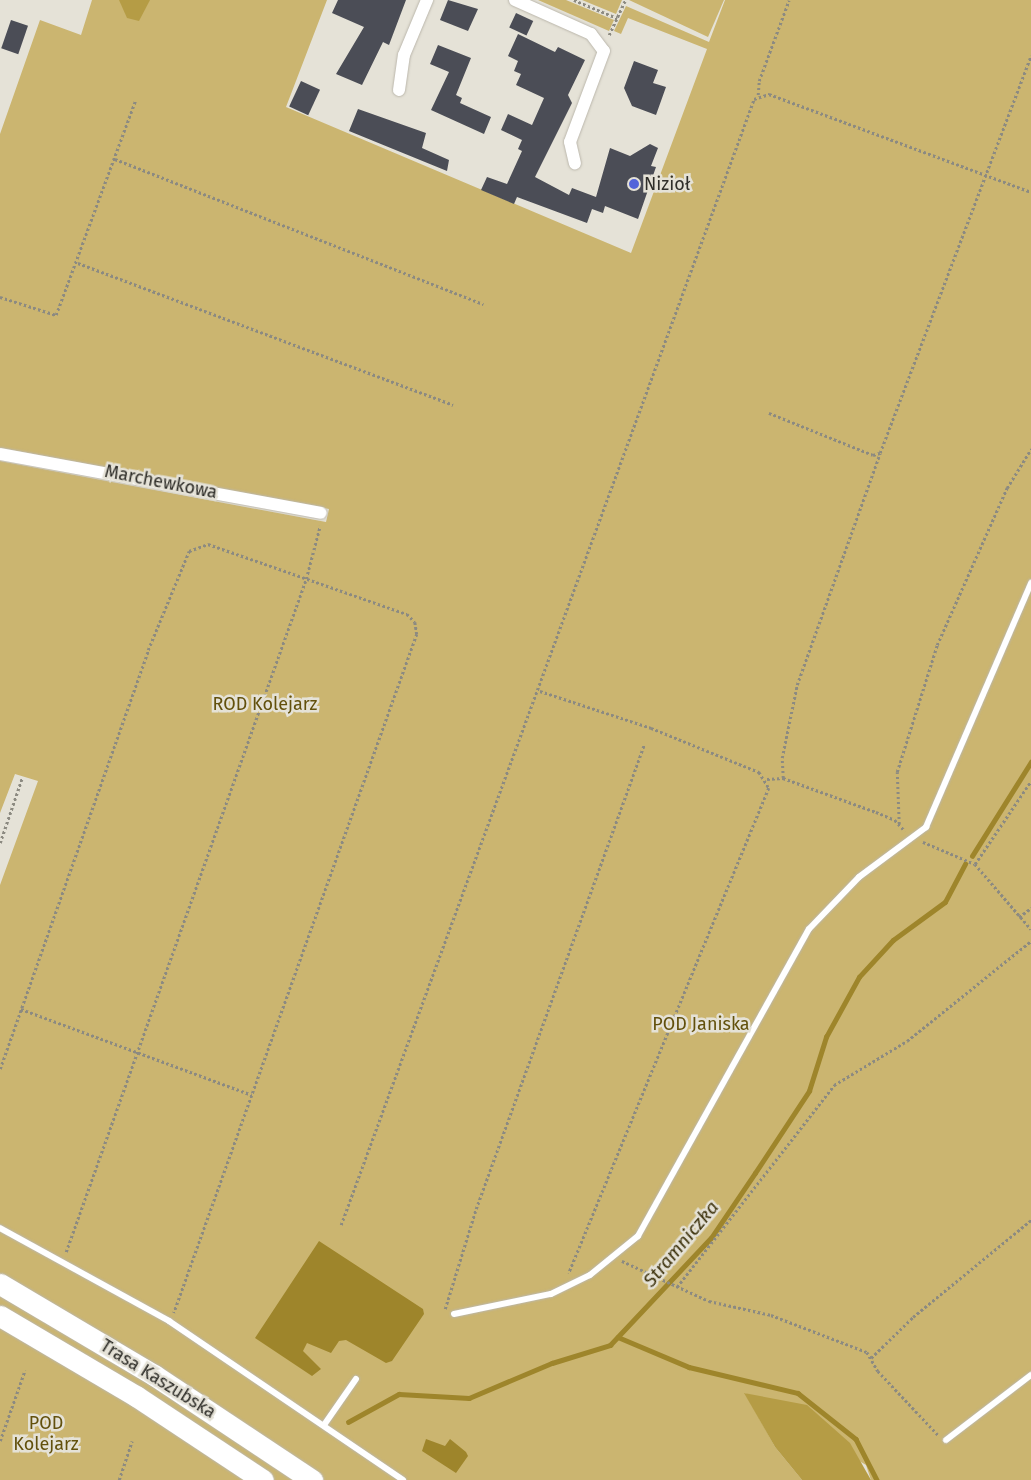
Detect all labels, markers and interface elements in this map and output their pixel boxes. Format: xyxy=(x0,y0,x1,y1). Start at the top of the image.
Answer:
place label: Nizioł xyxy=(644,173,690,195)
marker: Nizioł xyxy=(628,178,640,190)
street label: Marchewkowa xyxy=(103,461,219,503)
park label: ROD Kolejarz xyxy=(213,693,317,715)
park label: POD Janiska xyxy=(652,1013,750,1035)
water label: Stramniczka xyxy=(638,1196,724,1292)
street label: Trasa Kaszubska xyxy=(96,1335,220,1423)
park label: POD Kolejarz xyxy=(13,1413,79,1456)

